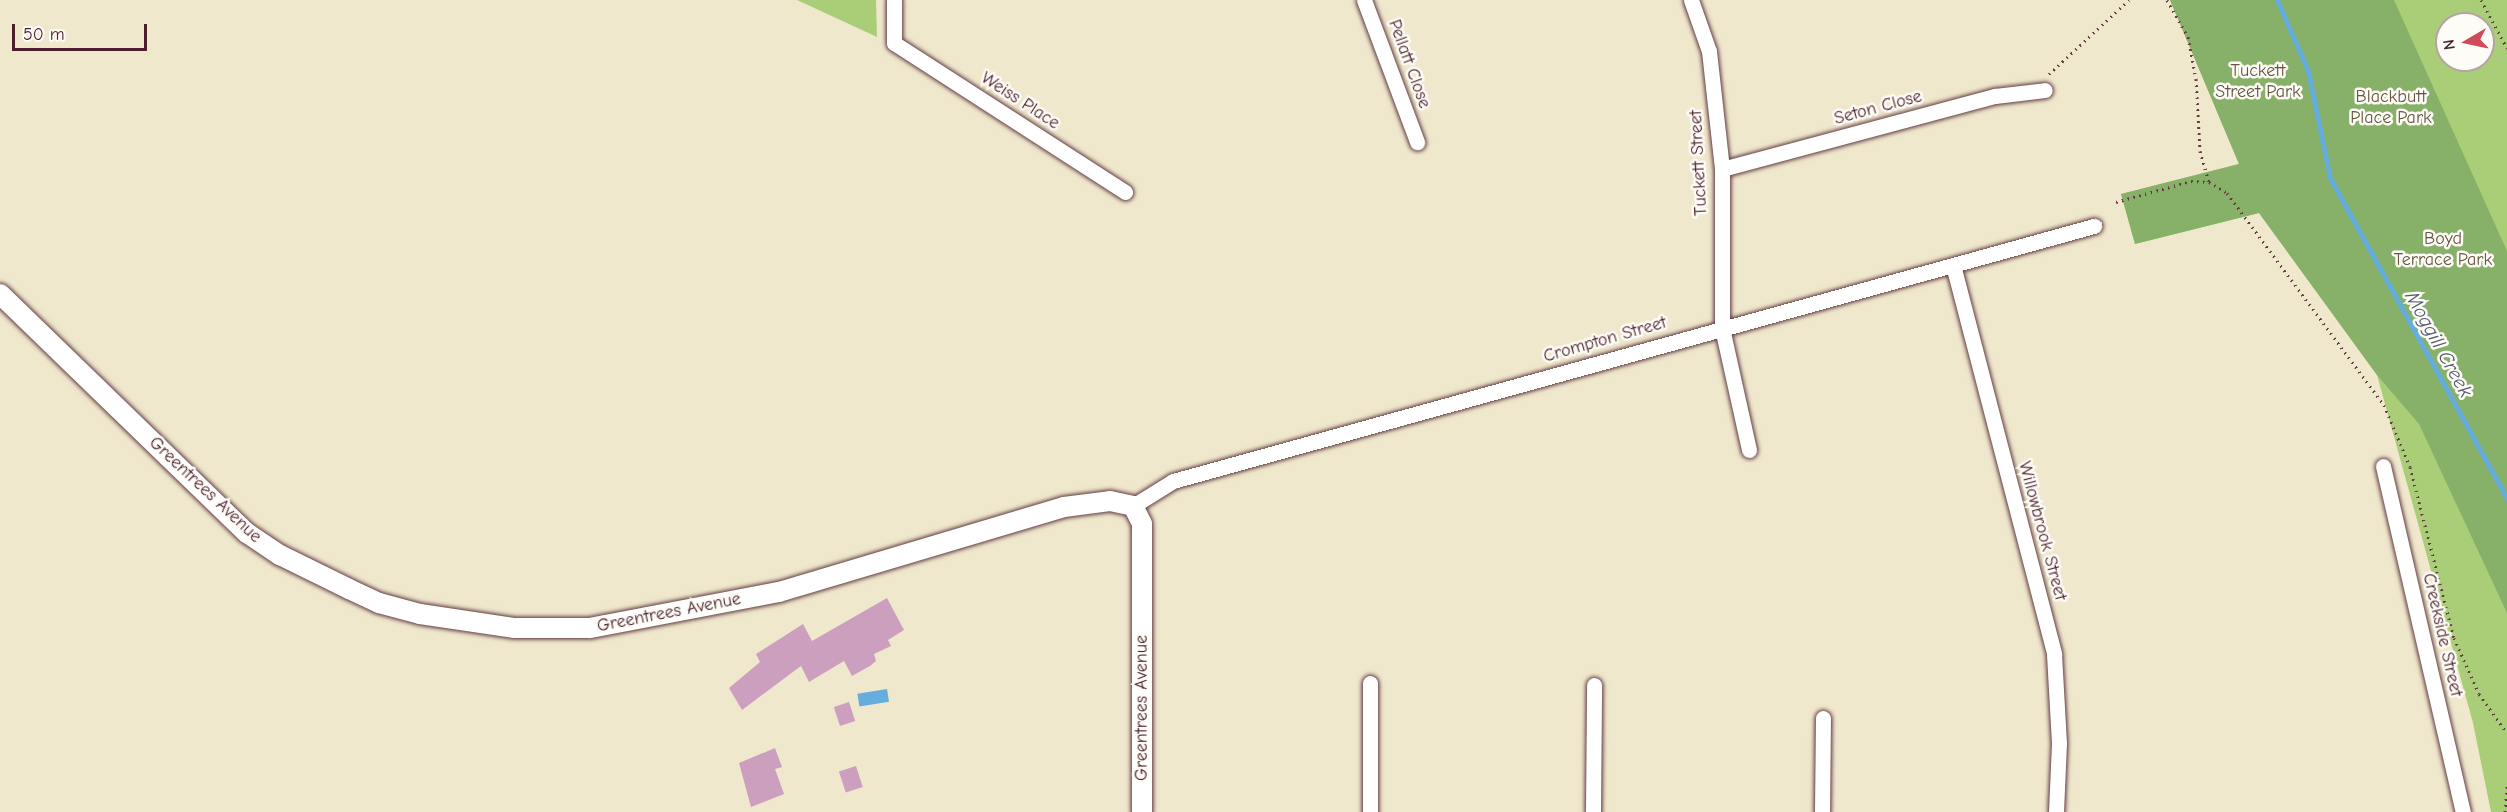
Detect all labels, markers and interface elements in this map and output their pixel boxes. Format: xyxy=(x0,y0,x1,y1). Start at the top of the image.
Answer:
scale bar xyxy=(15,12,150,50)
north arrow xyxy=(2435,12,2495,72)
street label: Pellatt Close xyxy=(1383,17,1435,111)
text: 50 m xyxy=(23,24,65,45)
text: N xyxy=(2439,38,2459,51)
park label: Tuckett Street Park xyxy=(2215,61,2301,104)
street label: Weiss Place xyxy=(977,68,1063,134)
street label: Seton Close xyxy=(1832,86,1924,130)
park label: Blackbutt Place Park xyxy=(2350,87,2432,130)
street label: Tuckett Street xyxy=(1685,110,1713,216)
park label: Boyd Terrace Park xyxy=(2394,229,2492,272)
water label: Moggill Creek xyxy=(2400,287,2478,401)
street label: Crompton Street xyxy=(1541,312,1669,368)
street label: Greentrees Avenue xyxy=(144,432,266,548)
street label: Willowbrook Street xyxy=(2013,459,2071,603)
street label: Creekside Street xyxy=(2417,571,2467,699)
street label: Greentrees Avenue xyxy=(595,588,743,638)
street label: Greentrees Avenue xyxy=(1131,635,1153,781)

